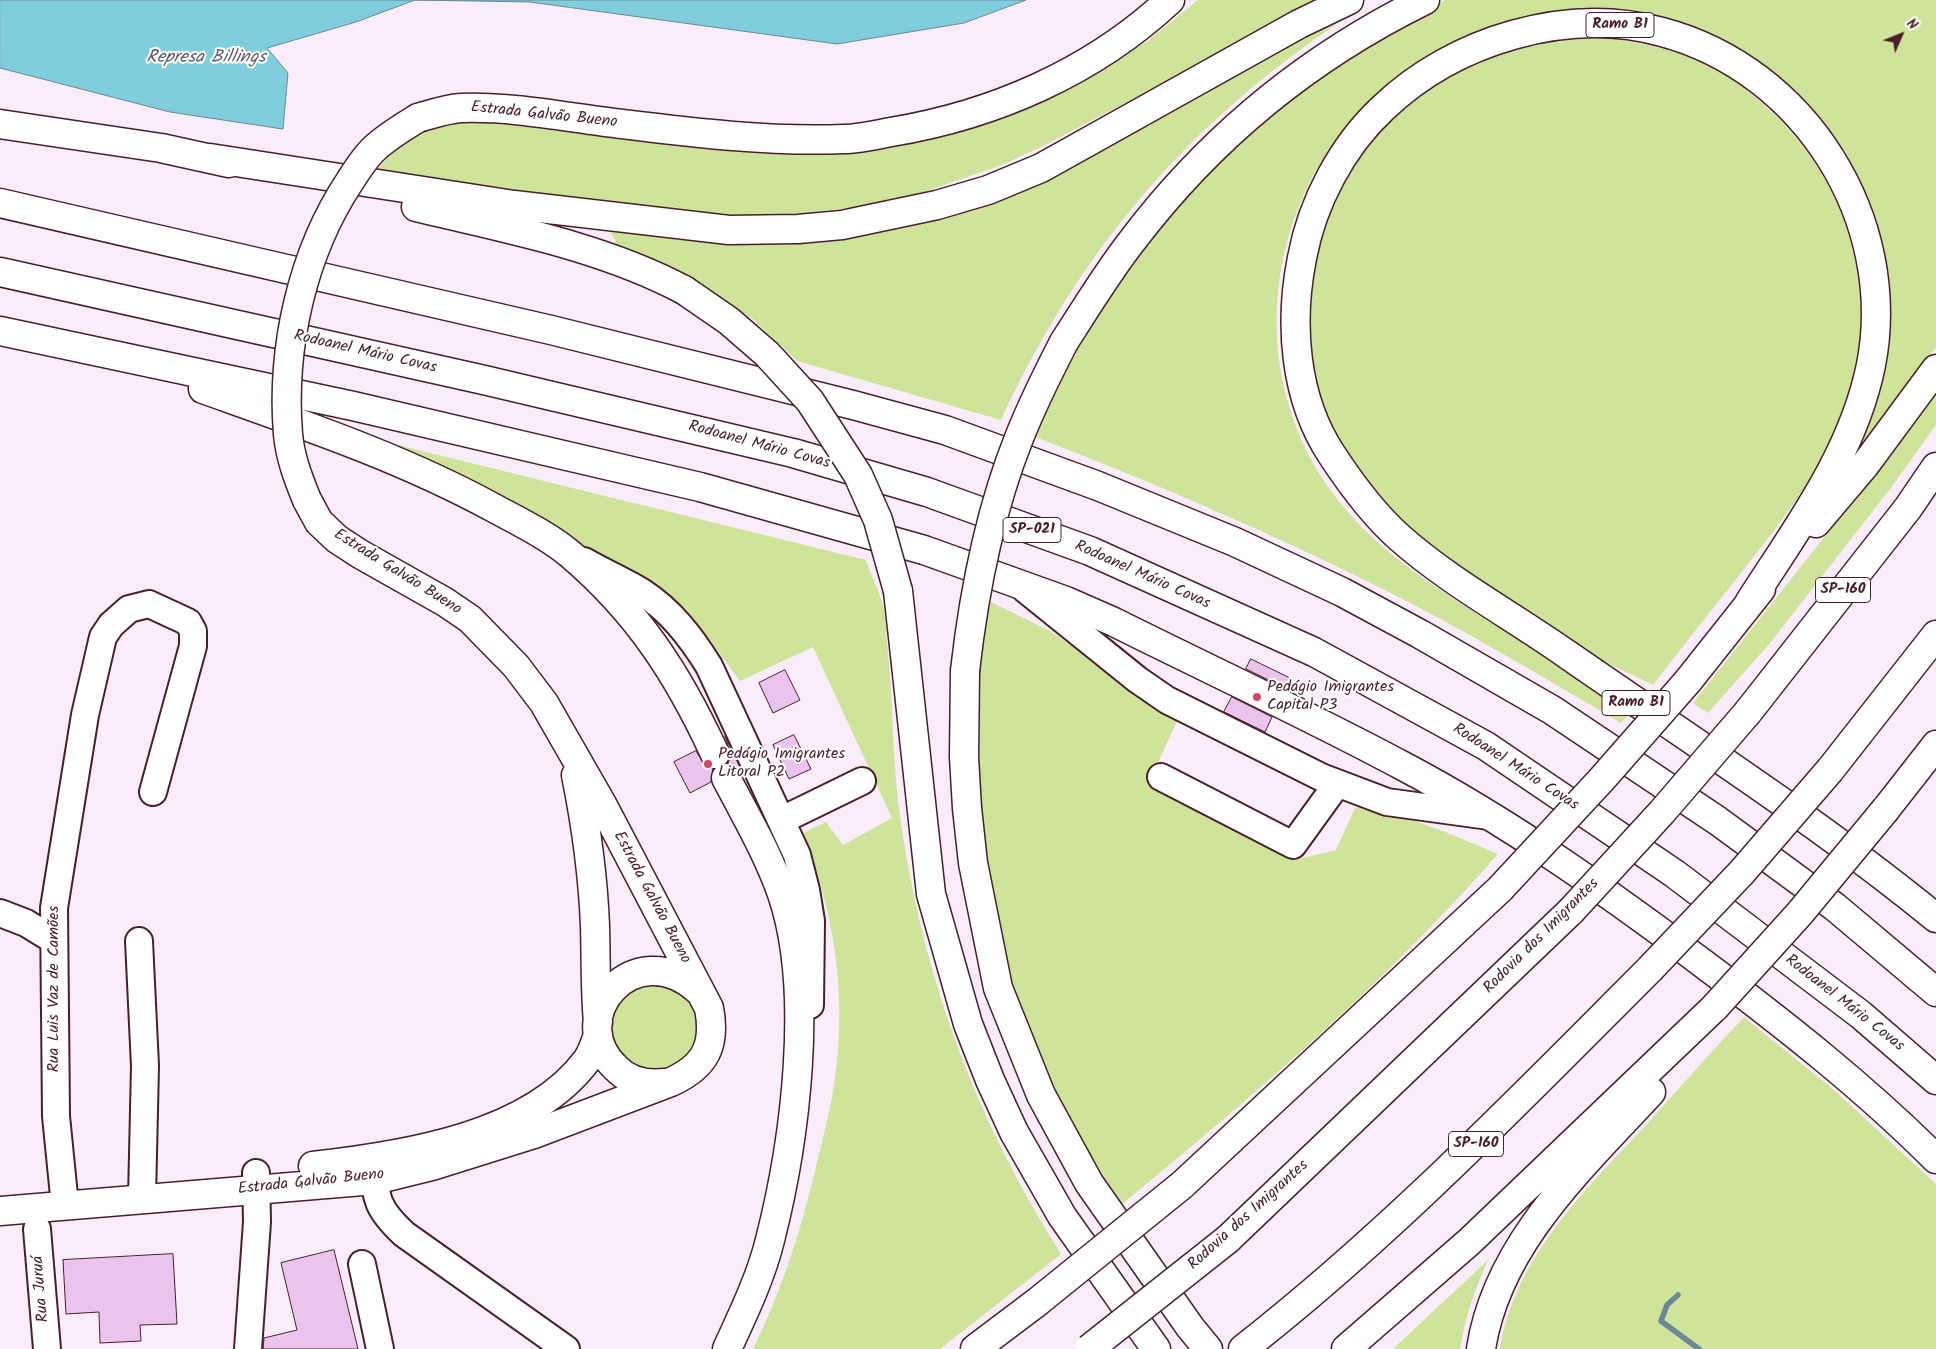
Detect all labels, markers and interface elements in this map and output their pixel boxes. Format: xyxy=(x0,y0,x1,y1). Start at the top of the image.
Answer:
north arrow xyxy=(1876,10,1926,60)
road number: Ramo B1 xyxy=(1586,12,1654,38)
text: N xyxy=(1901,14,1923,35)
water label: Represa Billings xyxy=(146,48,266,70)
street label: Estrada Galvão Bueno xyxy=(470,99,618,133)
street label: Rodoanel Mário Covas xyxy=(292,327,438,379)
street label: Rodoanel Mário Covas xyxy=(686,418,832,474)
road number: SP-021 xyxy=(1003,518,1061,542)
street label: Estrada Galvão Bueno xyxy=(330,526,464,620)
street label: Rodoanel Mário Covas xyxy=(1071,537,1213,615)
road number: SP-160 xyxy=(1816,578,1870,602)
place label: Pedágio Imigrantes Capital P3 xyxy=(1267,678,1394,716)
road number: Ramo B1 xyxy=(1602,690,1670,716)
marker: Pedágio Imigrantes Capital P3 xyxy=(1251,691,1263,703)
street label: Rodoanel Mário Covas xyxy=(1448,720,1582,816)
place label: Pedágio Imigrantes Litoral P2 xyxy=(718,745,845,783)
marker: Pedágio Imigrantes Litoral P2 xyxy=(702,758,714,770)
street label: Estrada Galvão Bueno xyxy=(608,829,694,967)
street label: Rodovia dos Imigrantes xyxy=(1480,875,1604,999)
street label: Rua Luis Vaz de Camões xyxy=(45,906,65,1072)
street label: Rodoanel Mário Covas xyxy=(1780,951,1908,1057)
road number: SP-160 xyxy=(1448,1132,1504,1156)
street label: Rodovia dos Imigrantes xyxy=(1185,1157,1313,1275)
street label: Estrada Galvão Bueno xyxy=(237,1166,385,1200)
street label: Rua Juruá xyxy=(30,1255,54,1323)

